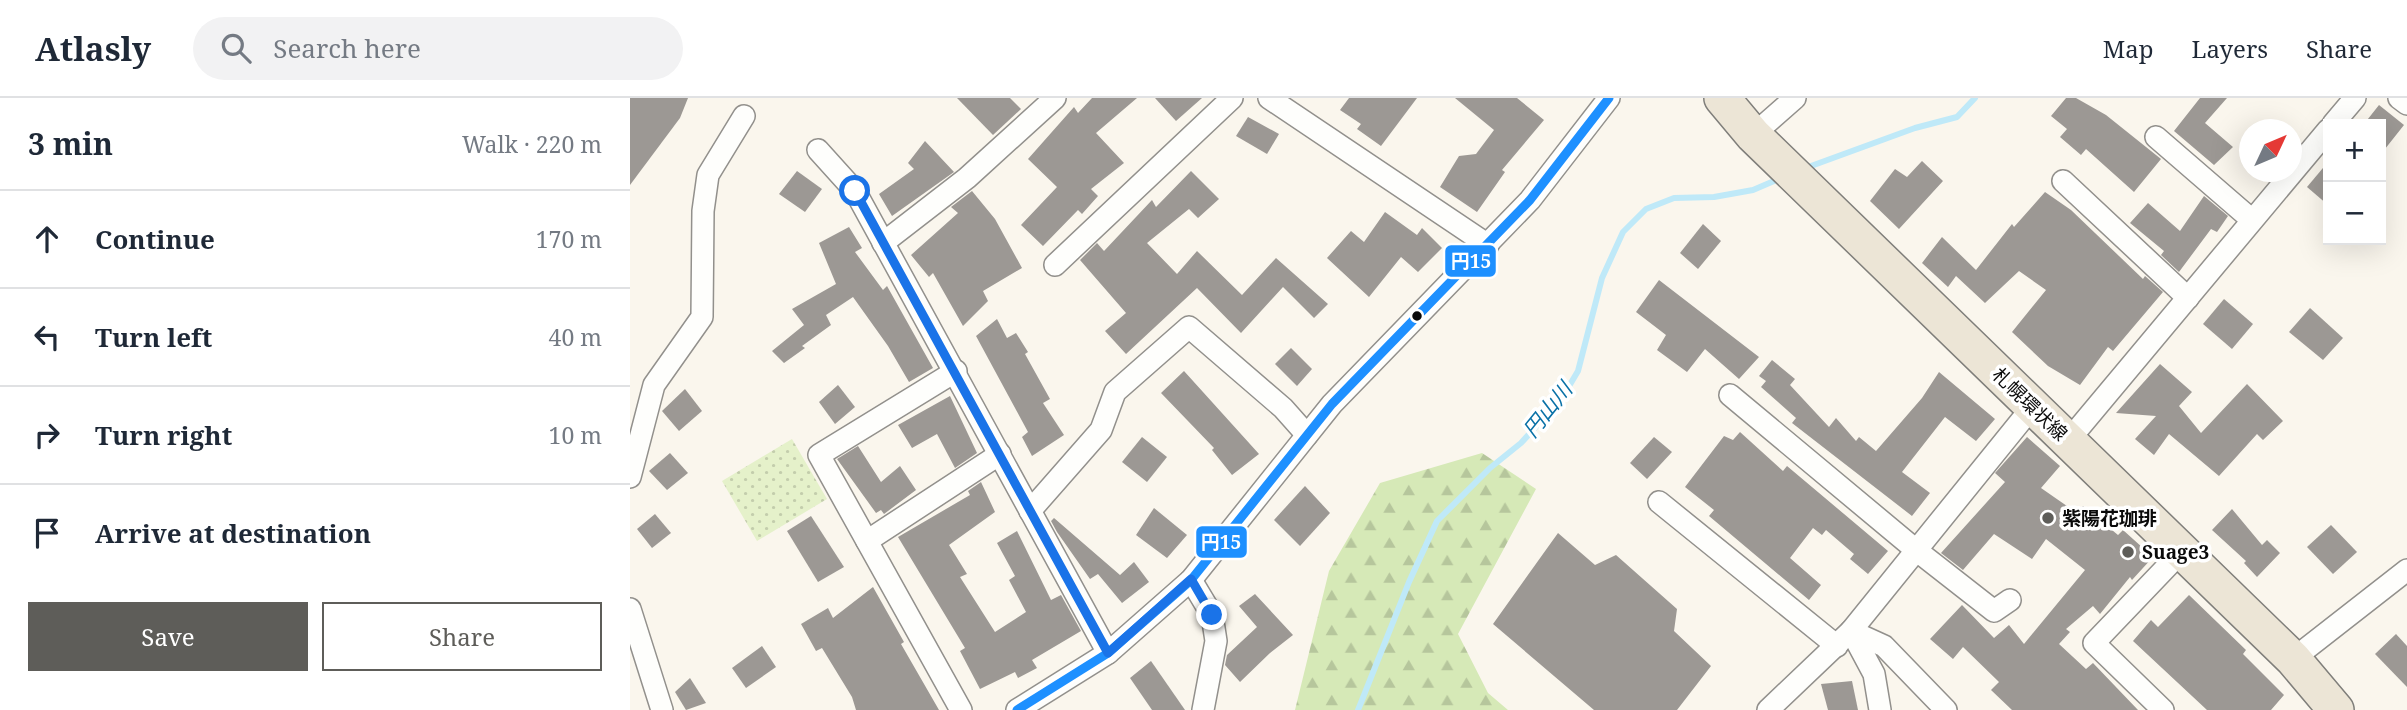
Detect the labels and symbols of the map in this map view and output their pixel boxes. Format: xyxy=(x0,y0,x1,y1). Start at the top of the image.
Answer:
north arrow xyxy=(2239,119,2302,182)
route start xyxy=(839,175,870,206)
line badge: 円15 xyxy=(1444,244,1497,278)
text: 円15 xyxy=(1451,248,1491,274)
unlabelled marker xyxy=(1410,309,1424,323)
street label: 札幌環状線 xyxy=(1987,362,2073,446)
water label: 円山川 xyxy=(1517,375,1579,443)
place label: 紫陽花珈琲 xyxy=(2062,505,2157,531)
marker: 紫陽花珈琲 xyxy=(2040,510,2056,526)
line badge: 円15 xyxy=(1195,525,1248,559)
text: 円15 xyxy=(1201,529,1241,555)
place label: Suage3 xyxy=(2142,539,2209,565)
marker: Suage3 xyxy=(2120,544,2136,560)
route end xyxy=(1196,599,1227,630)

